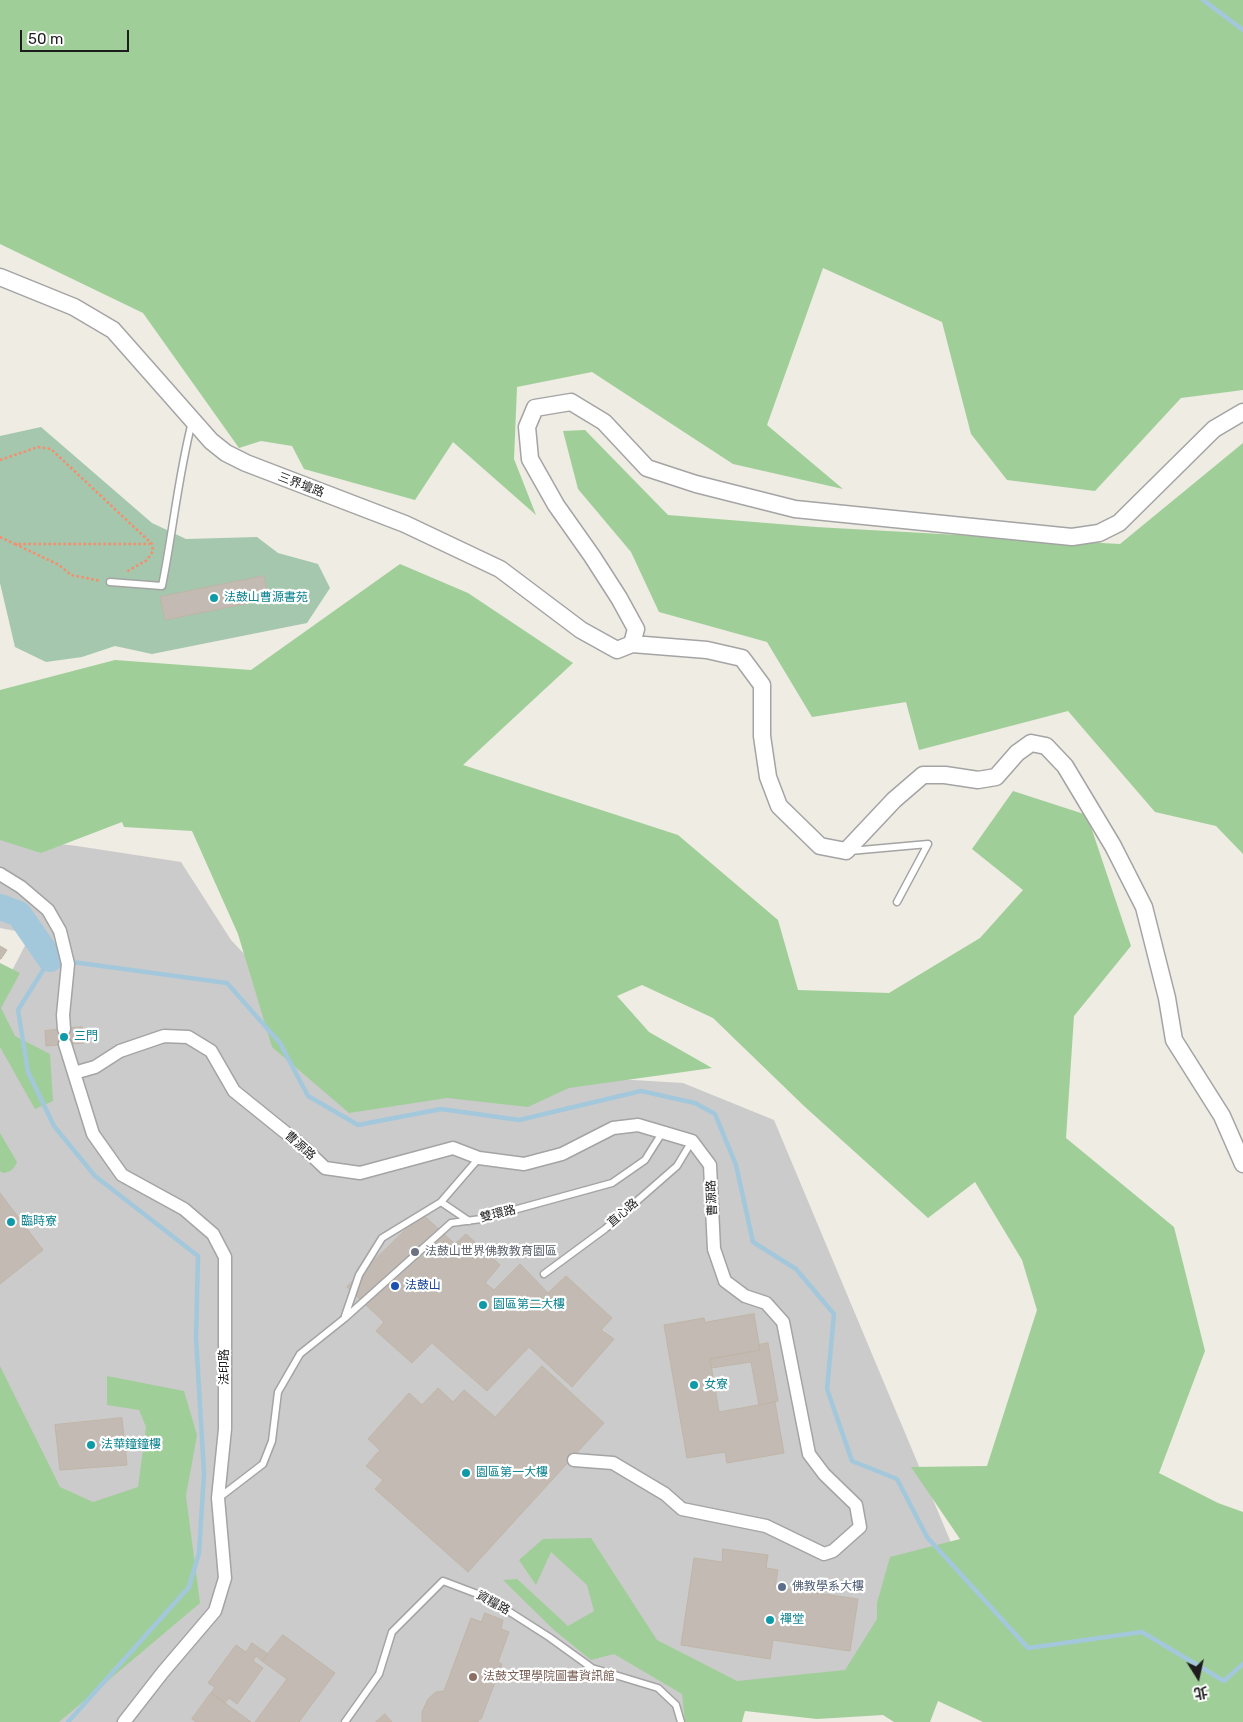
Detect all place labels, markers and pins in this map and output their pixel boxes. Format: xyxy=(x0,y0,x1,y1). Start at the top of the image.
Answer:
place label: 法鼓山曹源書苑 xyxy=(224,591,308,605)
marker: 法鼓山曹源書苑 xyxy=(208,592,220,604)
place label: 三門 xyxy=(74,1030,98,1044)
marker: 三門 xyxy=(58,1031,70,1043)
place label: 臨時寮 xyxy=(21,1215,57,1229)
marker: 臨時寮 xyxy=(5,1216,17,1228)
place label: 法鼓山世界佛教教育園區 xyxy=(425,1245,557,1259)
marker: 法鼓山世界佛教教育園區 xyxy=(409,1246,421,1258)
place label: 法鼓山 xyxy=(405,1279,441,1293)
marker: 法鼓山 xyxy=(389,1280,401,1292)
place label: 園區第二大樓 xyxy=(493,1298,565,1312)
marker: 園區第二大樓 xyxy=(477,1299,489,1311)
place label: 女寮 xyxy=(704,1378,728,1392)
marker: 女寮 xyxy=(688,1379,700,1391)
place label: 法華鐘鐘樓 xyxy=(101,1438,161,1452)
marker: 法華鐘鐘樓 xyxy=(85,1439,97,1451)
place label: 園區第一大樓 xyxy=(476,1466,548,1480)
marker: 園區第一大樓 xyxy=(460,1467,472,1479)
place label: 佛教學系大樓 xyxy=(792,1580,864,1594)
marker: 佛教學系大樓 xyxy=(776,1581,788,1593)
place label: 禪堂 xyxy=(780,1613,804,1627)
marker: 禪堂 xyxy=(764,1614,776,1626)
place label: 法鼓文理學院圖書資訊館 xyxy=(483,1670,615,1684)
marker: 法鼓文理學院圖書資訊館 xyxy=(467,1671,479,1683)

